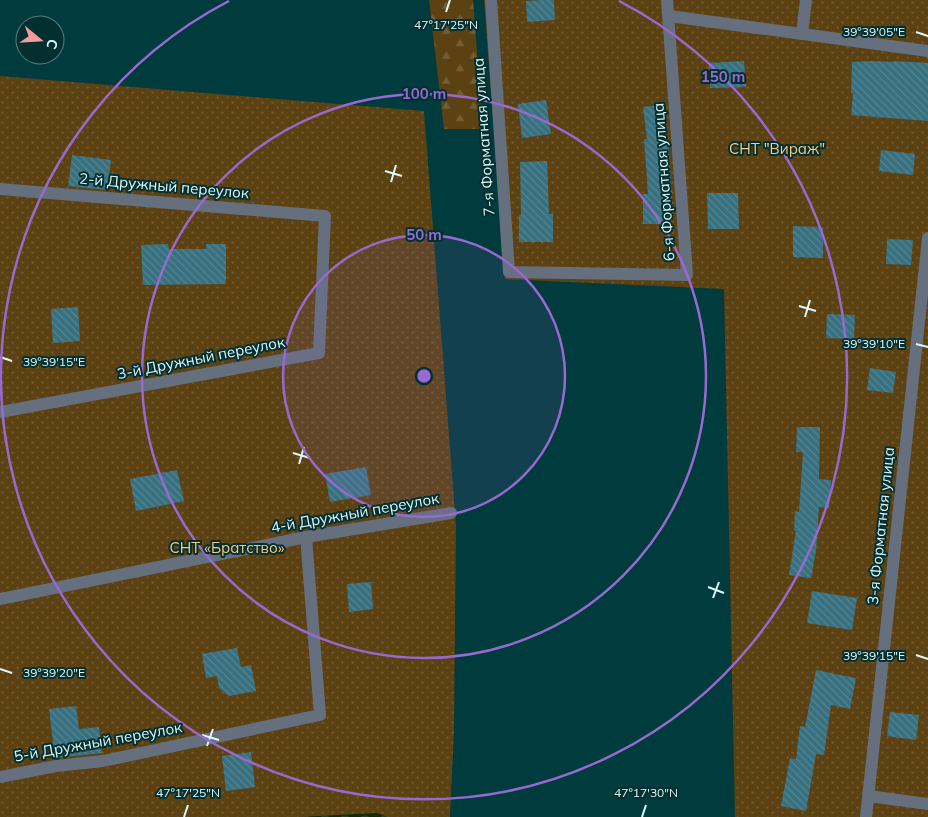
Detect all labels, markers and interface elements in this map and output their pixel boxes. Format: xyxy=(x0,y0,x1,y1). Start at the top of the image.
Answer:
north arrow xyxy=(15,15,65,65)
text: 47°17'25"N xyxy=(414,17,478,32)
text: 39°39'05"E xyxy=(843,24,905,39)
text: С xyxy=(42,37,62,51)
street label: 7-я Форматная улица xyxy=(468,57,499,217)
text: 150 m xyxy=(701,67,745,86)
text: 100 m xyxy=(402,84,446,103)
street label: 6-я Форматная улица xyxy=(648,102,679,262)
park label: СНТ "Вираж" xyxy=(729,139,825,158)
street label: 2-й Дружный переулок xyxy=(78,169,251,202)
text: 50 m xyxy=(406,225,442,244)
street label: 3-й Дружный переулок xyxy=(115,332,287,383)
text: 39°39'10"E xyxy=(843,336,905,351)
text: 39°39'15"E xyxy=(23,354,85,369)
centre of rings xyxy=(415,367,433,385)
street label: 3-я Форматная улица xyxy=(863,446,898,606)
street label: 4-й Дружный переулок xyxy=(269,488,441,537)
park label: СНТ «Братство» xyxy=(170,538,285,557)
text: 39°39'15"E xyxy=(843,648,905,663)
text: 39°39'20"E xyxy=(23,665,85,680)
street label: 5-й Дружный переулок xyxy=(12,717,184,766)
text: 47°17'25"N xyxy=(156,785,220,800)
text: 47°17'30"N xyxy=(614,785,678,800)

